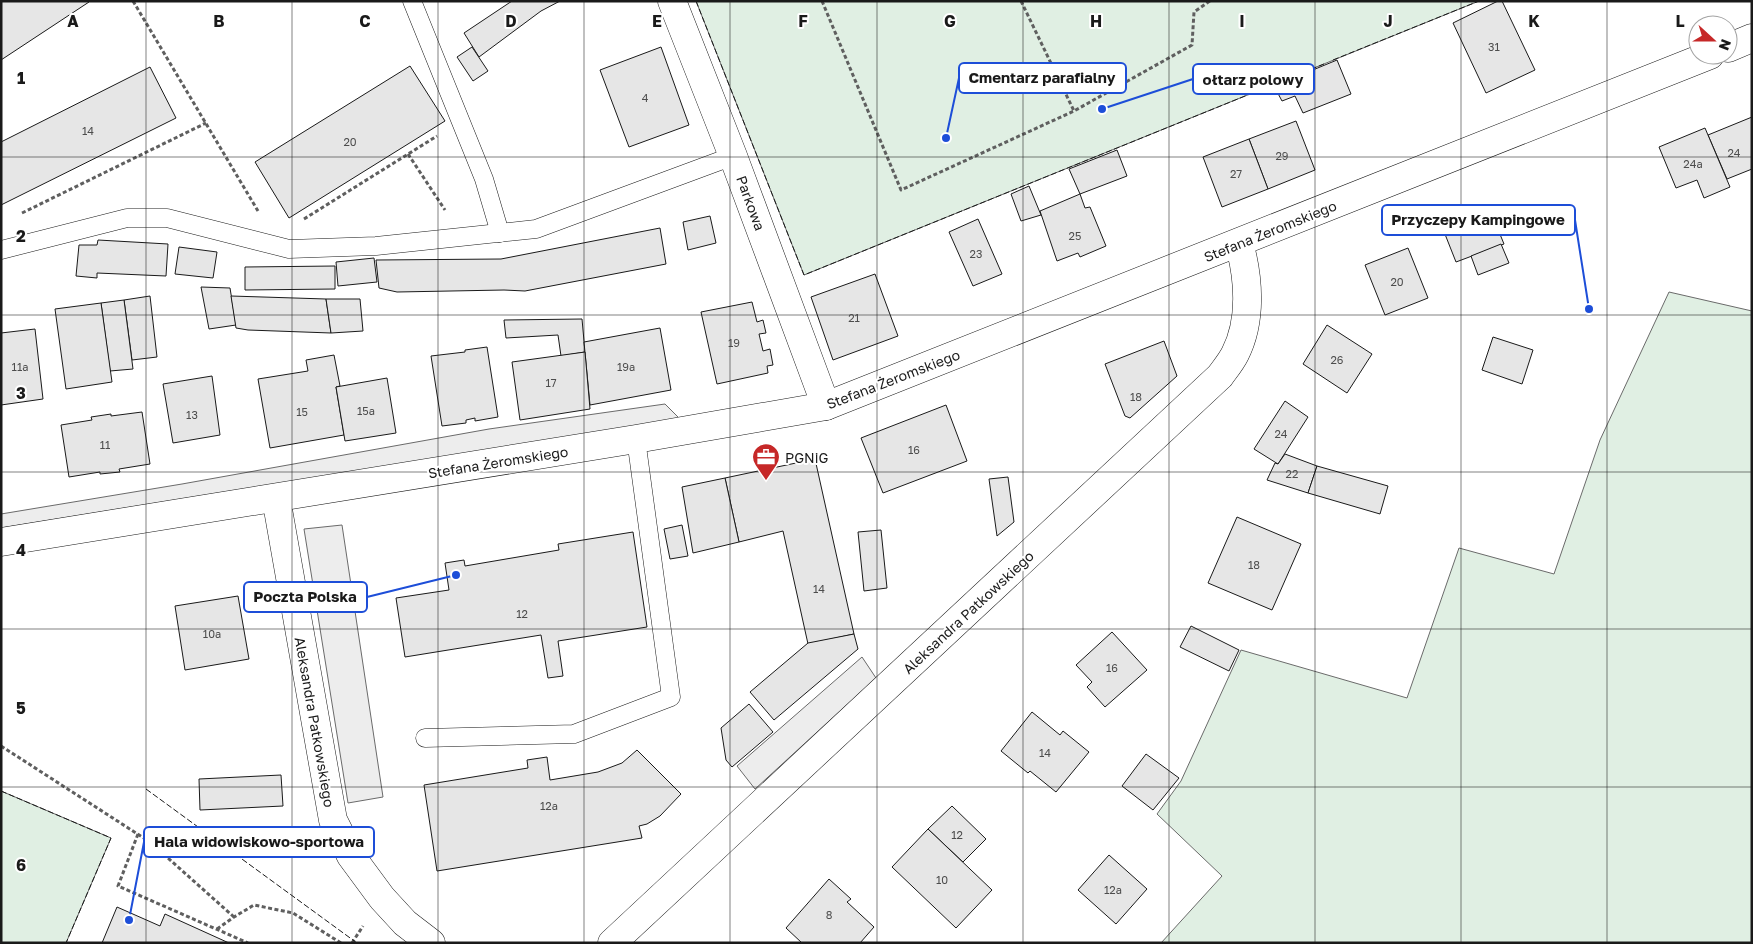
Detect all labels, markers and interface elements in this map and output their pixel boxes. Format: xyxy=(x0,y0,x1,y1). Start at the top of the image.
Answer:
text: A xyxy=(67,11,79,31)
text: B xyxy=(213,11,225,31)
text: C xyxy=(359,11,371,31)
text: D xyxy=(505,11,517,31)
text: E xyxy=(652,11,662,31)
text: F xyxy=(798,11,808,31)
text: G xyxy=(944,11,956,31)
text: H xyxy=(1090,11,1102,31)
text: I xyxy=(1239,11,1245,31)
text: J xyxy=(1383,11,1393,31)
text: K xyxy=(1528,11,1540,31)
text: L xyxy=(1675,11,1685,31)
north arrow xyxy=(1688,15,1738,65)
text: N xyxy=(1716,37,1735,53)
house number: 31 xyxy=(1488,40,1500,53)
callout: Cmentarz parafialny xyxy=(959,63,1126,93)
callout: ołtarz polowy xyxy=(1193,64,1314,94)
text: 1 xyxy=(17,68,25,88)
text: Cmentarz parafialny xyxy=(968,68,1116,86)
text: ołtarz polowy xyxy=(1203,70,1303,88)
house number: 4 xyxy=(642,91,649,104)
house number: 14 xyxy=(82,124,94,137)
house number: 20 xyxy=(343,135,357,148)
house number: 24 xyxy=(1727,146,1741,159)
house number: 29 xyxy=(1275,149,1289,162)
house number: 24a xyxy=(1683,157,1703,170)
house number: 27 xyxy=(1230,167,1242,180)
street label: Parkowa xyxy=(733,173,769,233)
street label: Stefana Żeromskiego xyxy=(1201,197,1339,265)
callout: Przyczepy Kampingowe xyxy=(1382,205,1575,235)
text: Przyczepy Kampingowe xyxy=(1391,210,1565,228)
text: 2 xyxy=(16,226,26,246)
house number: 25 xyxy=(1069,229,1081,242)
house number: 23 xyxy=(970,247,982,260)
house number: 20 xyxy=(1390,275,1404,288)
house number: 21 xyxy=(848,311,860,324)
house number: 19 xyxy=(728,336,740,349)
street label: Stefana Żeromskiego xyxy=(824,346,962,412)
house number: 26 xyxy=(1330,353,1344,366)
house number: 11a xyxy=(12,360,28,373)
house number: 19a xyxy=(617,360,635,373)
house number: 17 xyxy=(545,376,557,389)
text: 3 xyxy=(16,383,26,403)
house number: 18 xyxy=(1130,390,1142,403)
house number: 15a xyxy=(357,404,375,417)
house number: 15 xyxy=(296,405,308,418)
house number: 13 xyxy=(186,408,198,421)
house number: 24 xyxy=(1274,427,1288,440)
house number: 11 xyxy=(100,438,110,451)
office icon: PGNiG xyxy=(751,442,781,481)
street label: Stefana Żeromskiego xyxy=(427,443,569,481)
house number: 16 xyxy=(908,443,920,456)
place label: PGNiG xyxy=(785,449,828,466)
house number: 22 xyxy=(1286,467,1298,480)
text: 4 xyxy=(16,540,26,560)
street label: Aleksandra Patkowskiego xyxy=(899,547,1037,677)
house number: 18 xyxy=(1248,558,1260,571)
callout: Poczta Polska xyxy=(244,582,367,612)
house number: 14 xyxy=(813,582,825,595)
text: Poczta Polska xyxy=(253,587,357,605)
house number: 12 xyxy=(516,607,528,620)
house number: 10a xyxy=(203,627,221,640)
street label: Aleksandra Patkowskiego xyxy=(292,636,338,808)
house number: 16 xyxy=(1106,661,1118,674)
text: 5 xyxy=(16,698,26,718)
house number: 14 xyxy=(1039,746,1051,759)
house number: 12a xyxy=(540,799,558,812)
callout: Hala widowiskowo-sportowa xyxy=(144,827,374,857)
house number: 12 xyxy=(951,828,963,841)
text: Hala widowiskowo-sportowa xyxy=(154,832,364,850)
text: 6 xyxy=(16,855,26,875)
house number: 10 xyxy=(936,873,948,886)
house number: 12a xyxy=(1104,883,1122,896)
house number: 8 xyxy=(826,908,833,921)

